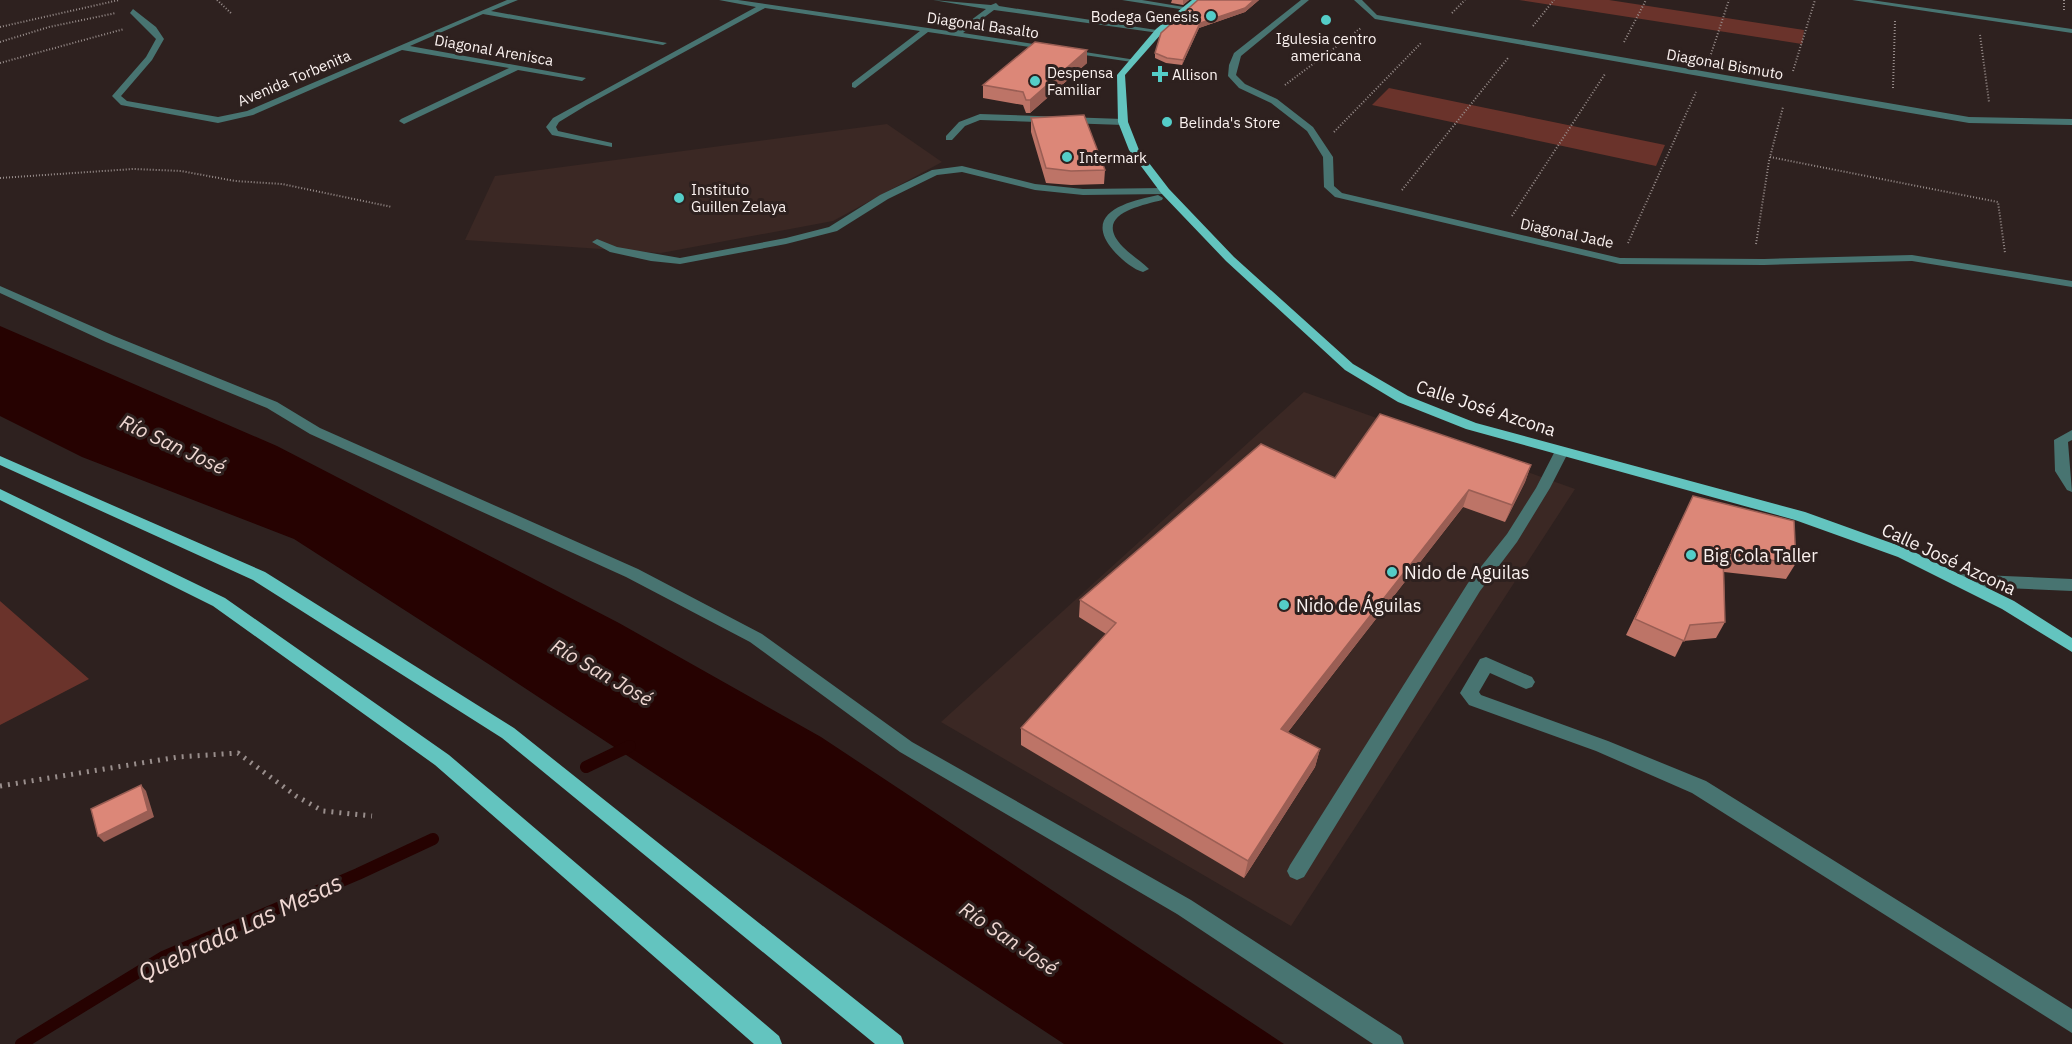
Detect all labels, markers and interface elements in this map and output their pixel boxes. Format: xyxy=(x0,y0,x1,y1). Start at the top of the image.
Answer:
place label: Bodega Genesis xyxy=(1091,7,1199,26)
street label: Diagonal Basalto xyxy=(926,8,1040,42)
marker: Bodega Genesis xyxy=(1204,9,1218,23)
marker: Igulesia centro americana xyxy=(1319,13,1333,27)
place label: Igulesia centro americana xyxy=(1276,29,1376,65)
street label: Diagonal Arenisca xyxy=(433,30,555,70)
street label: Diagonal Bismuto xyxy=(1665,44,1785,84)
street label: Avenida Torbenita xyxy=(234,46,354,110)
place label: Despensa Familiar xyxy=(1047,63,1113,99)
place label: Allison xyxy=(1172,65,1218,84)
marker: Allison xyxy=(1153,67,1167,81)
marker: Despensa Familiar xyxy=(1028,74,1042,88)
place label: Belinda's Store xyxy=(1179,113,1280,132)
marker: Belinda's Store xyxy=(1160,115,1174,129)
place label: Intermark xyxy=(1079,148,1147,167)
marker: Intermark xyxy=(1060,150,1074,164)
place label: Instituto Guillen Zelaya xyxy=(691,180,786,216)
marker: Instituto Guillen Zelaya xyxy=(672,191,686,205)
street label: Diagonal Jade xyxy=(1519,214,1615,252)
street label: Calle José Azcona xyxy=(1413,375,1559,442)
water label: Río San José xyxy=(116,408,230,480)
street label: Calle José Azcona xyxy=(1878,518,2020,600)
place label: Big Cola Taller xyxy=(1703,544,1818,567)
marker: Big Cola Taller xyxy=(1684,548,1698,562)
place label: Nido de Aguilas xyxy=(1404,561,1530,584)
marker: Nido de Aguilas xyxy=(1385,565,1399,579)
place label: Nido de Águilas xyxy=(1296,594,1422,617)
marker: Nido de Águilas xyxy=(1277,598,1291,612)
water label: Río San José xyxy=(546,632,658,712)
water label: Quebrada Las Mesas xyxy=(133,866,347,988)
water label: Río San José xyxy=(954,895,1064,981)

